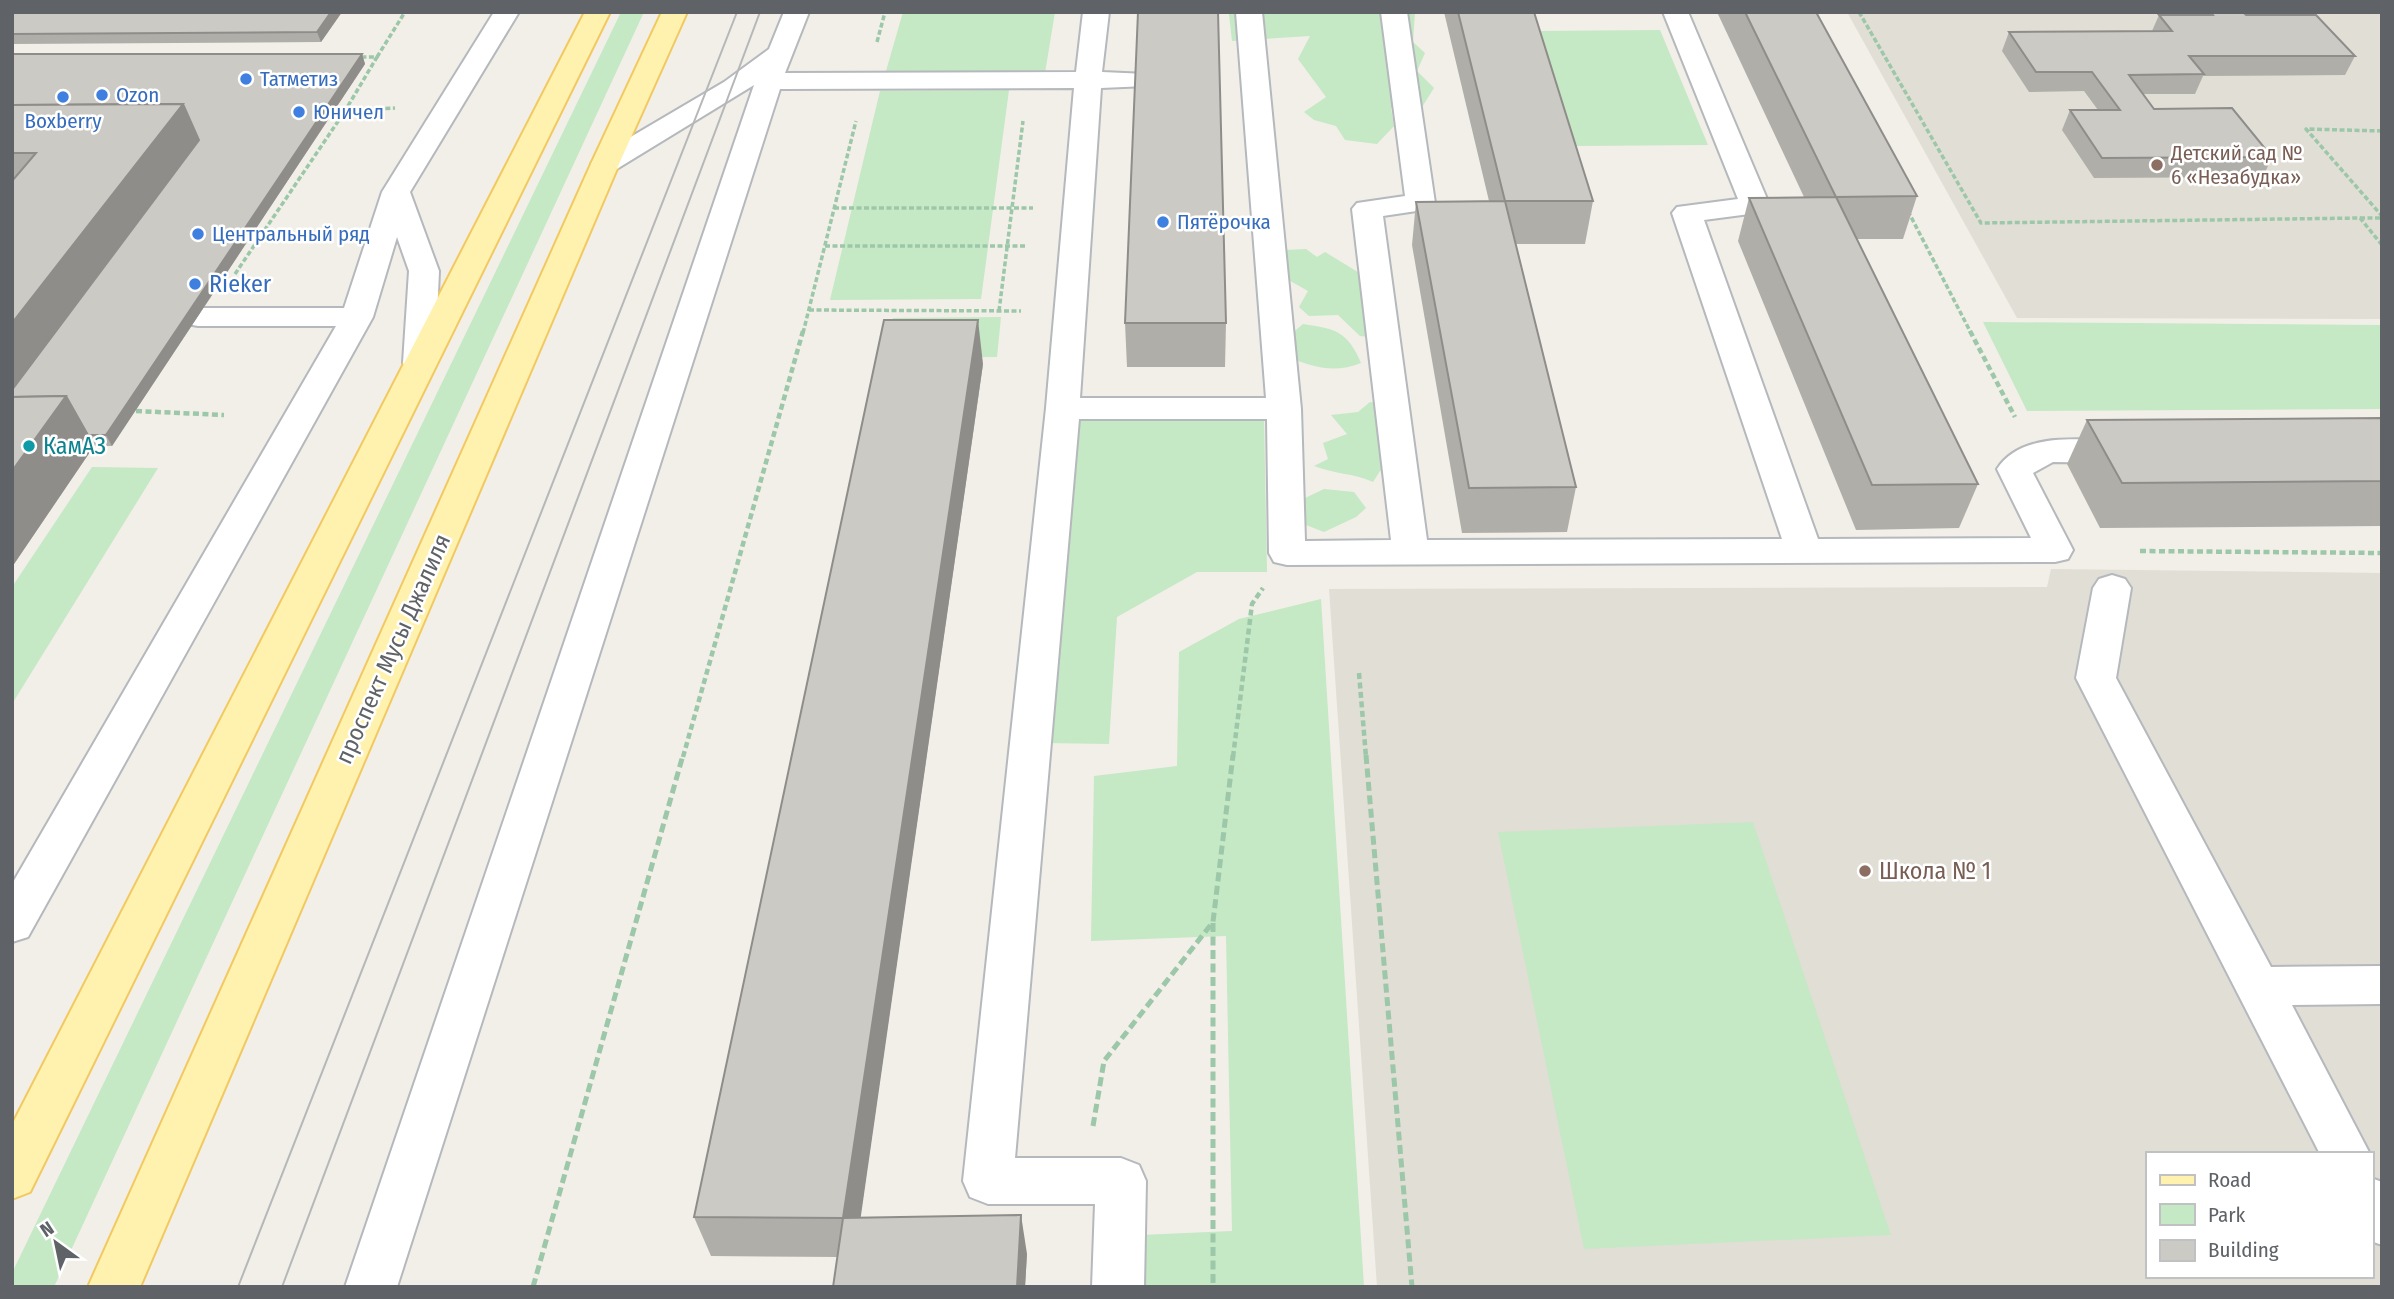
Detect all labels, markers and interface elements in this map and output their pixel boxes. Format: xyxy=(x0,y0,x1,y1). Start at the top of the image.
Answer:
place label: Татметиз xyxy=(260,66,338,92)
marker: Татметиз xyxy=(238,71,254,87)
place label: Ozon xyxy=(116,82,159,108)
marker: Ozon xyxy=(94,87,110,103)
marker: Boxberry xyxy=(55,89,71,105)
place label: Юничел xyxy=(313,99,384,125)
marker: Юничел xyxy=(291,104,307,120)
place label: Boxberry xyxy=(24,108,102,134)
place label: Детский сад № 6 «Незабудка» xyxy=(2170,140,2303,190)
marker: Детский сад № 6 «Незабудка» xyxy=(2149,157,2165,173)
place label: Пятёрочка xyxy=(1177,209,1271,235)
marker: Пятёрочка xyxy=(1155,214,1171,230)
place label: Центральный ряд xyxy=(212,221,370,247)
marker: Центральный ряд xyxy=(190,226,206,242)
place label: Rieker xyxy=(209,270,272,298)
marker: Rieker xyxy=(187,276,203,292)
place label: КамАЗ xyxy=(43,432,106,460)
marker: КамАЗ xyxy=(21,438,37,454)
street label: проспект Мусы Джалиля xyxy=(330,530,456,768)
place label: Школа № 1 xyxy=(1879,857,1991,885)
marker: Школа № 1 xyxy=(1857,863,1873,879)
legend xyxy=(2146,1152,2373,1278)
text: Road xyxy=(2208,1167,2252,1193)
text: Park xyxy=(2208,1202,2246,1228)
north arrow xyxy=(21,1208,91,1278)
text: N xyxy=(36,1216,58,1242)
text: Building xyxy=(2208,1237,2279,1263)

